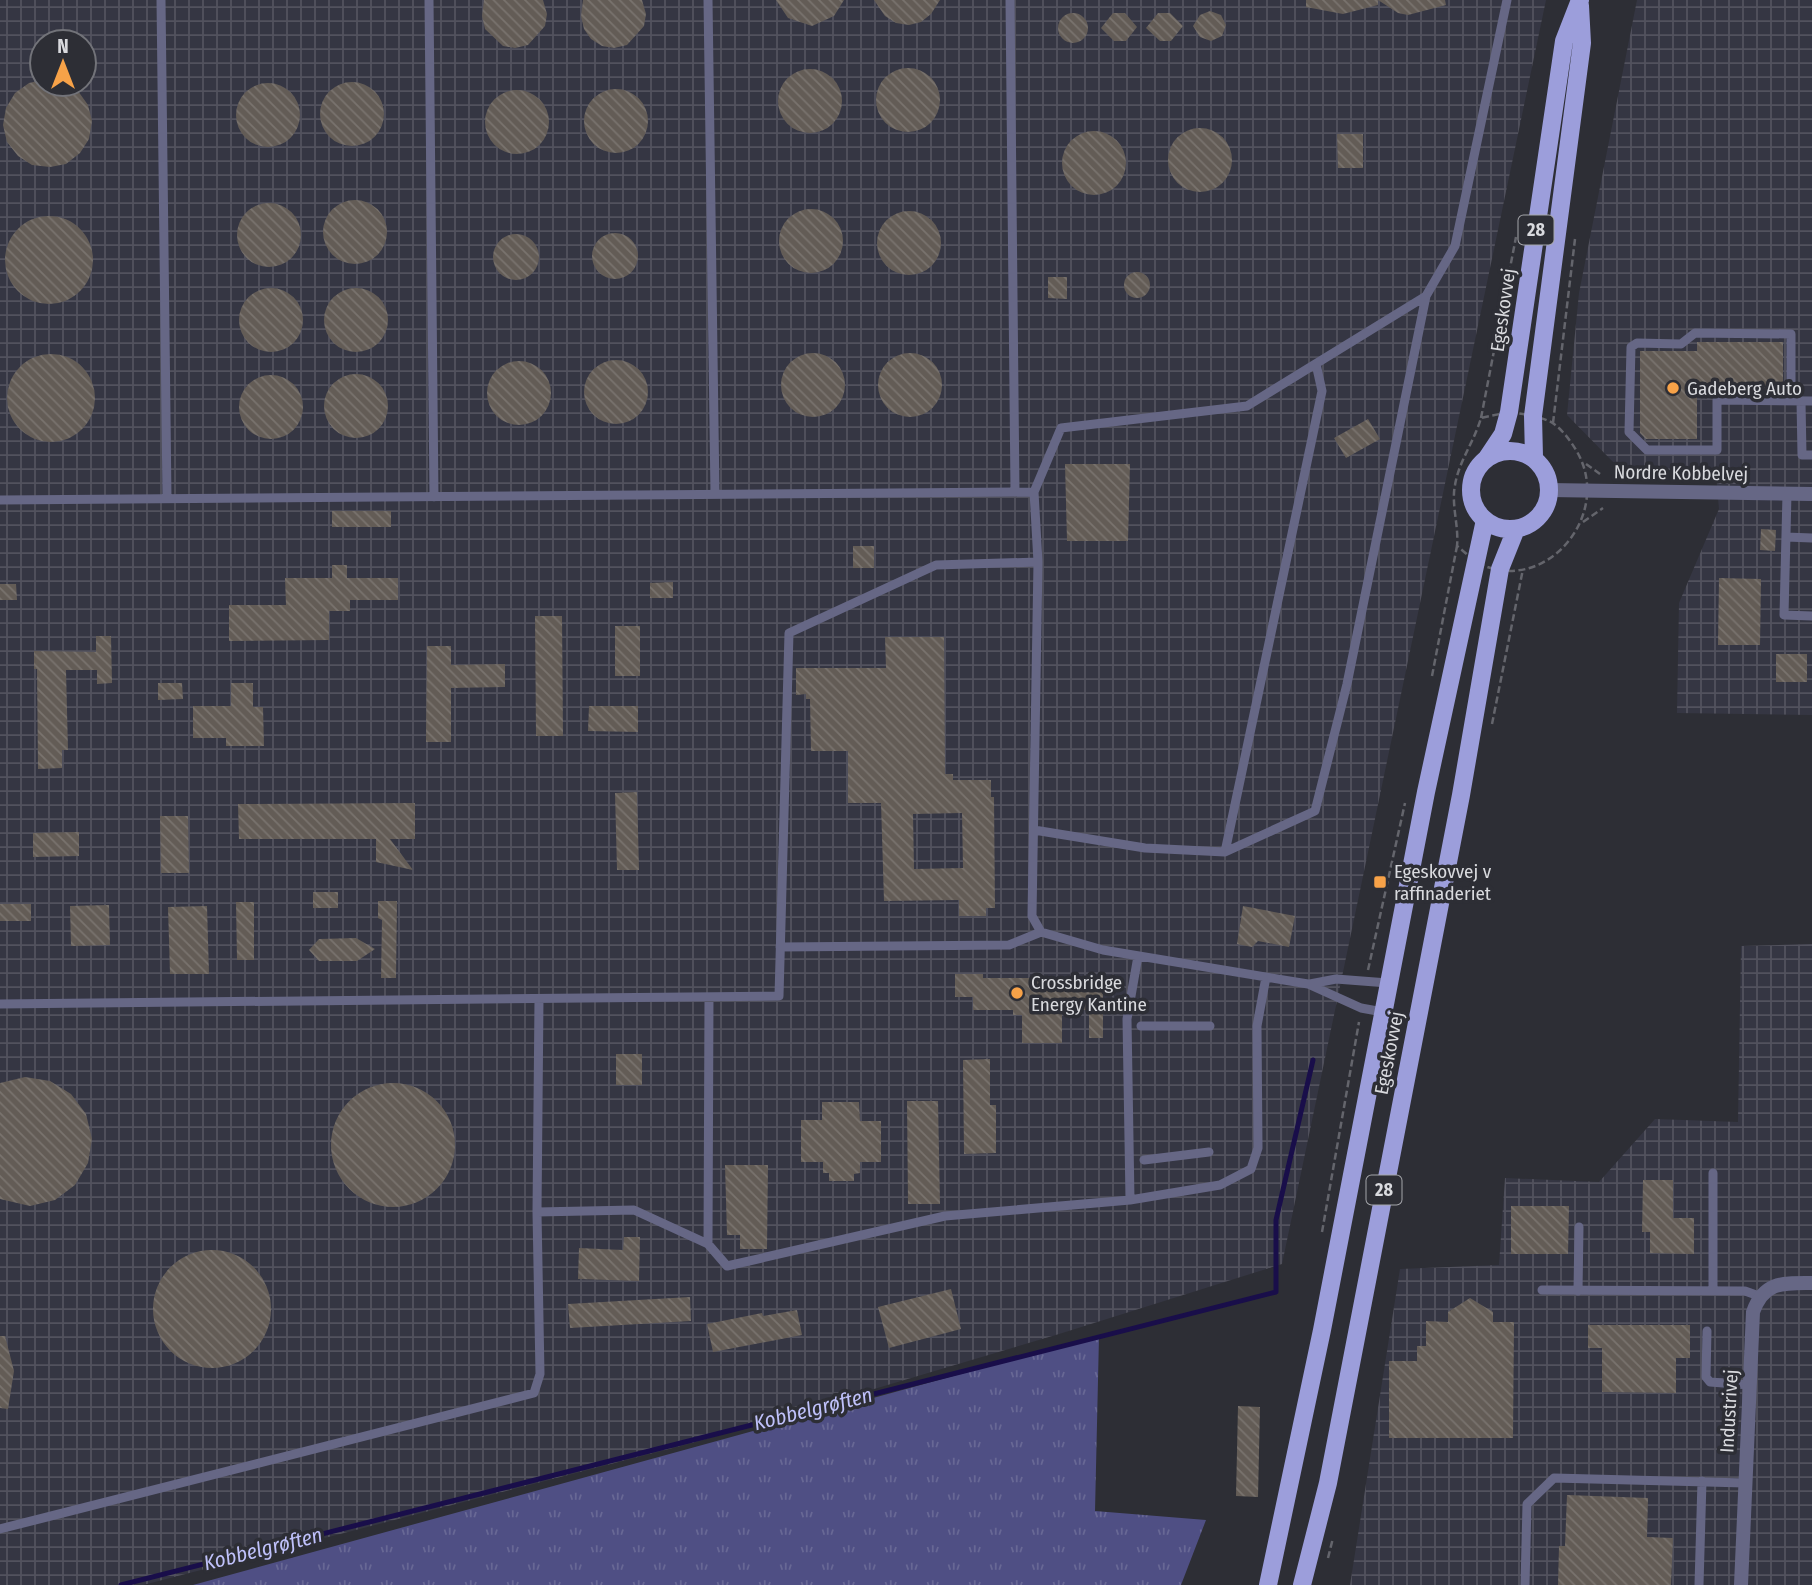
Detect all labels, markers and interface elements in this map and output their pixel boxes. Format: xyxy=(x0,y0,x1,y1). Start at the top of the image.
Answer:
north arrow xyxy=(28,28,98,98)
text: N xyxy=(57,35,69,58)
road number: 28 xyxy=(1518,215,1554,244)
street label: Egeskovvej xyxy=(1486,267,1520,353)
place label: Gadeberg Auto xyxy=(1687,377,1802,400)
marker: Gadeberg Auto xyxy=(1665,380,1681,396)
street label: Nordre Kobbelvej xyxy=(1614,460,1748,486)
place label: Egeskovvej v raffinaderiet xyxy=(1394,860,1492,905)
marker: Egeskovvej v raffinaderiet xyxy=(1372,874,1388,890)
place label: Crossbridge Energy Kantine xyxy=(1031,971,1147,1016)
marker: Crossbridge Energy Kantine xyxy=(1009,985,1025,1001)
street label: Egeskovvej xyxy=(1370,1009,1408,1097)
road number: 28 xyxy=(1366,1176,1402,1204)
street label: Industrivej xyxy=(1715,1369,1743,1453)
water label: Kobbelgrøften xyxy=(751,1382,875,1436)
water label: Kobbelgrøften xyxy=(201,1522,325,1576)

